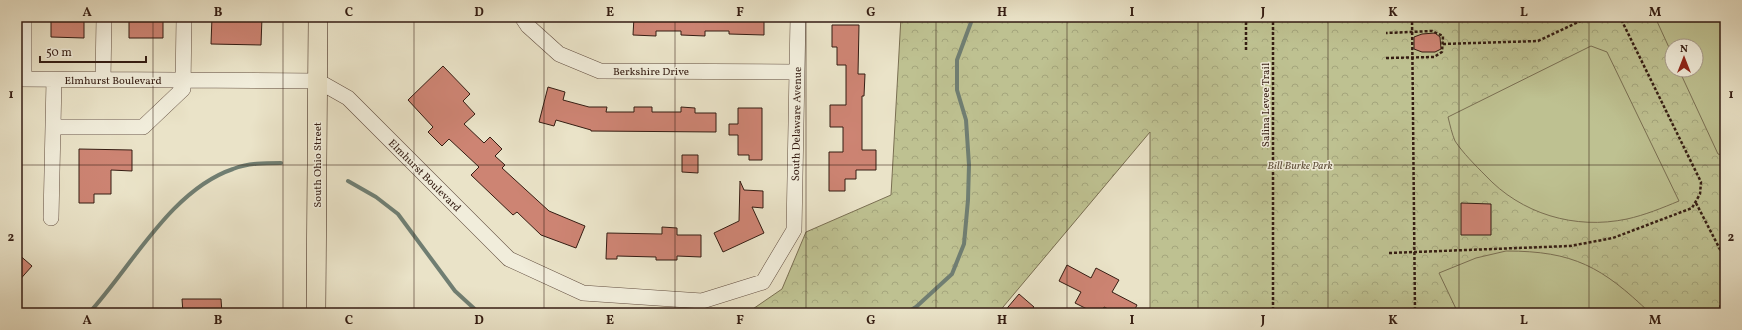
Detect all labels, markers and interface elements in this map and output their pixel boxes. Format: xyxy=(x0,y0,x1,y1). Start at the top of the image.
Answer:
text: A xyxy=(82,4,92,22)
text: B xyxy=(214,4,223,22)
text: C xyxy=(345,4,353,22)
text: D xyxy=(474,4,484,22)
text: E xyxy=(606,4,614,22)
text: F xyxy=(736,4,744,22)
text: G xyxy=(866,4,876,22)
text: H xyxy=(997,4,1007,22)
text: I xyxy=(1130,4,1135,22)
text: J xyxy=(1260,4,1266,22)
text: K xyxy=(1388,4,1398,22)
text: L xyxy=(1520,4,1528,22)
text: M xyxy=(1649,4,1662,22)
scale bar xyxy=(40,38,146,64)
north arrow xyxy=(1664,38,1704,78)
text: N xyxy=(1680,42,1688,57)
text: 50 m xyxy=(46,45,72,61)
street label: Salina Levee Trail xyxy=(1259,63,1274,147)
street label: Berkshire Drive xyxy=(613,65,689,80)
street label: South Delaware Avenue xyxy=(789,67,806,181)
street label: Elmhurst Boulevard xyxy=(64,74,162,89)
text: 1 xyxy=(8,86,14,104)
text: 1 xyxy=(1728,86,1734,104)
street label: South Ohio Street xyxy=(311,122,326,208)
street label: Elmhurst Boulevard xyxy=(384,136,464,216)
park label: Bill Burke Park xyxy=(1267,159,1333,174)
text: 2 xyxy=(8,229,15,247)
text: 2 xyxy=(1728,229,1735,247)
text: A xyxy=(82,312,92,330)
text: B xyxy=(214,312,223,330)
text: C xyxy=(345,312,353,330)
text: D xyxy=(474,312,484,330)
text: E xyxy=(606,312,614,330)
text: F xyxy=(736,312,744,330)
text: G xyxy=(866,312,876,330)
text: H xyxy=(997,312,1007,330)
text: I xyxy=(1130,312,1135,330)
text: J xyxy=(1260,312,1266,330)
text: K xyxy=(1388,312,1398,330)
text: L xyxy=(1520,312,1528,330)
text: M xyxy=(1649,312,1662,330)

